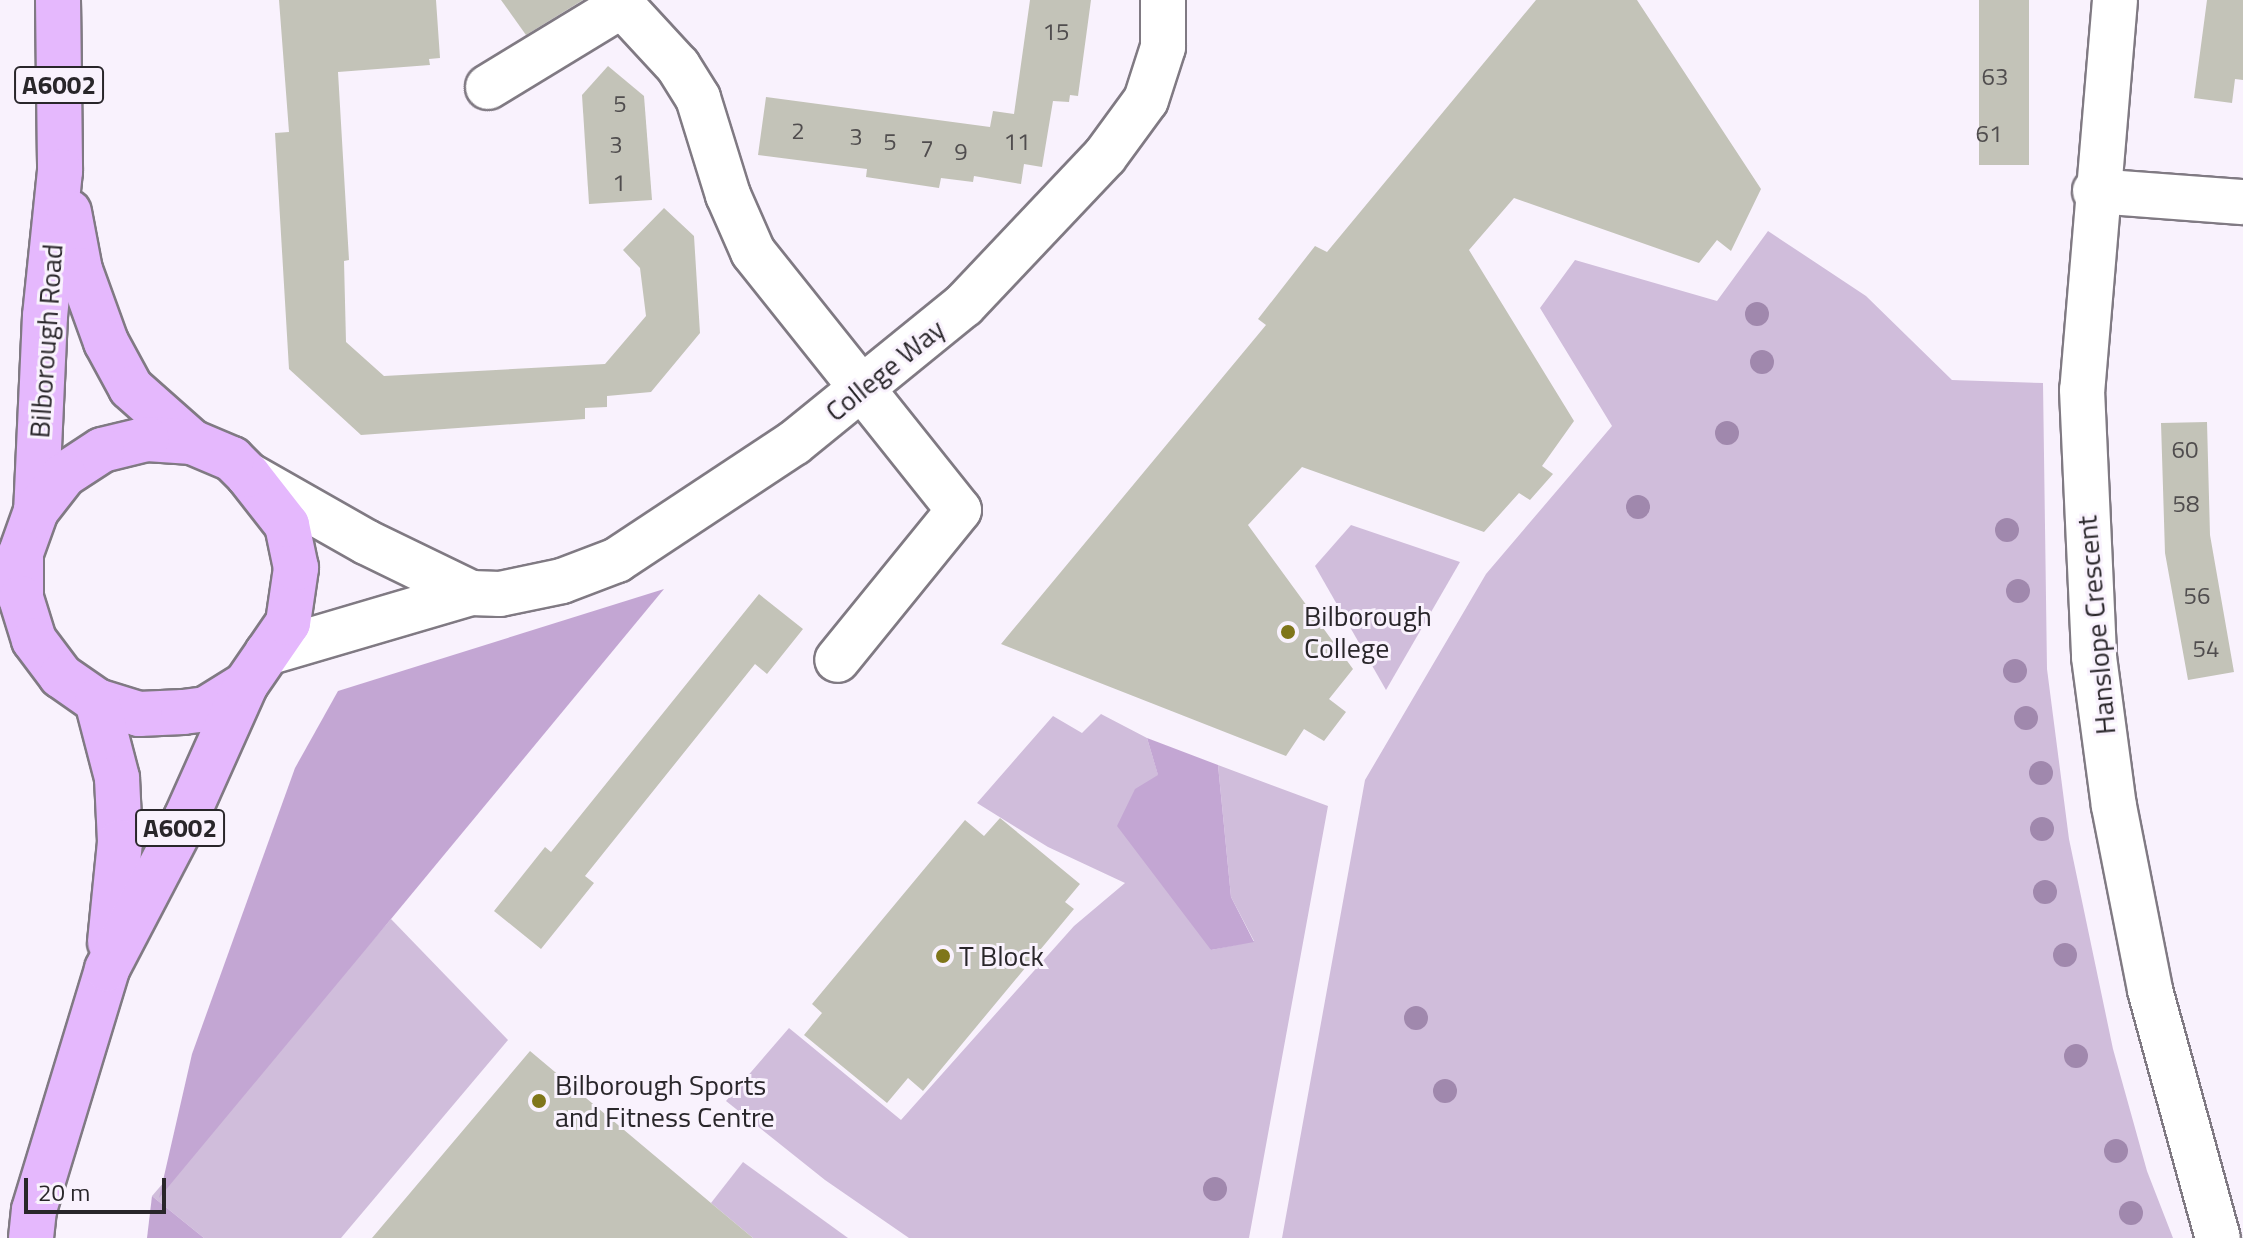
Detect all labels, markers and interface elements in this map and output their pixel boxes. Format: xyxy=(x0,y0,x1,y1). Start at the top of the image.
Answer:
house number: 15 xyxy=(1043,18,1069,46)
road number: A6002 xyxy=(13,63,105,107)
house number: 63 xyxy=(1982,63,2008,91)
house number: 5 xyxy=(613,90,627,118)
house number: 2 xyxy=(791,117,805,145)
house number: 61 xyxy=(1976,120,2002,148)
house number: 3 xyxy=(849,123,863,151)
house number: 5 xyxy=(883,128,897,156)
house number: 11 xyxy=(1004,128,1030,156)
house number: 3 xyxy=(609,131,623,159)
house number: 7 xyxy=(920,135,934,163)
house number: 9 xyxy=(954,138,968,166)
house number: 1 xyxy=(612,169,626,197)
street label: Bilborough Road xyxy=(22,243,70,439)
street label: College Way xyxy=(819,312,951,428)
house number: 60 xyxy=(2172,436,2198,464)
house number: 58 xyxy=(2173,490,2199,518)
street label: Hanslope Crescent xyxy=(2070,514,2122,736)
house number: 56 xyxy=(2184,582,2210,610)
place label: Bilborough College xyxy=(1304,599,1432,665)
marker: Bilborough College xyxy=(1279,623,1297,641)
house number: 54 xyxy=(2193,635,2219,663)
road number: A6002 xyxy=(134,806,226,850)
place label: T Block xyxy=(959,939,1044,973)
marker: T Block xyxy=(934,947,952,965)
place label: Bilborough Sports and Fitness Centre xyxy=(555,1068,775,1134)
marker: Bilborough Sports and Fitness Centre xyxy=(530,1092,548,1110)
scale bar xyxy=(28,1162,170,1212)
text: 20 m xyxy=(38,1174,90,1210)

